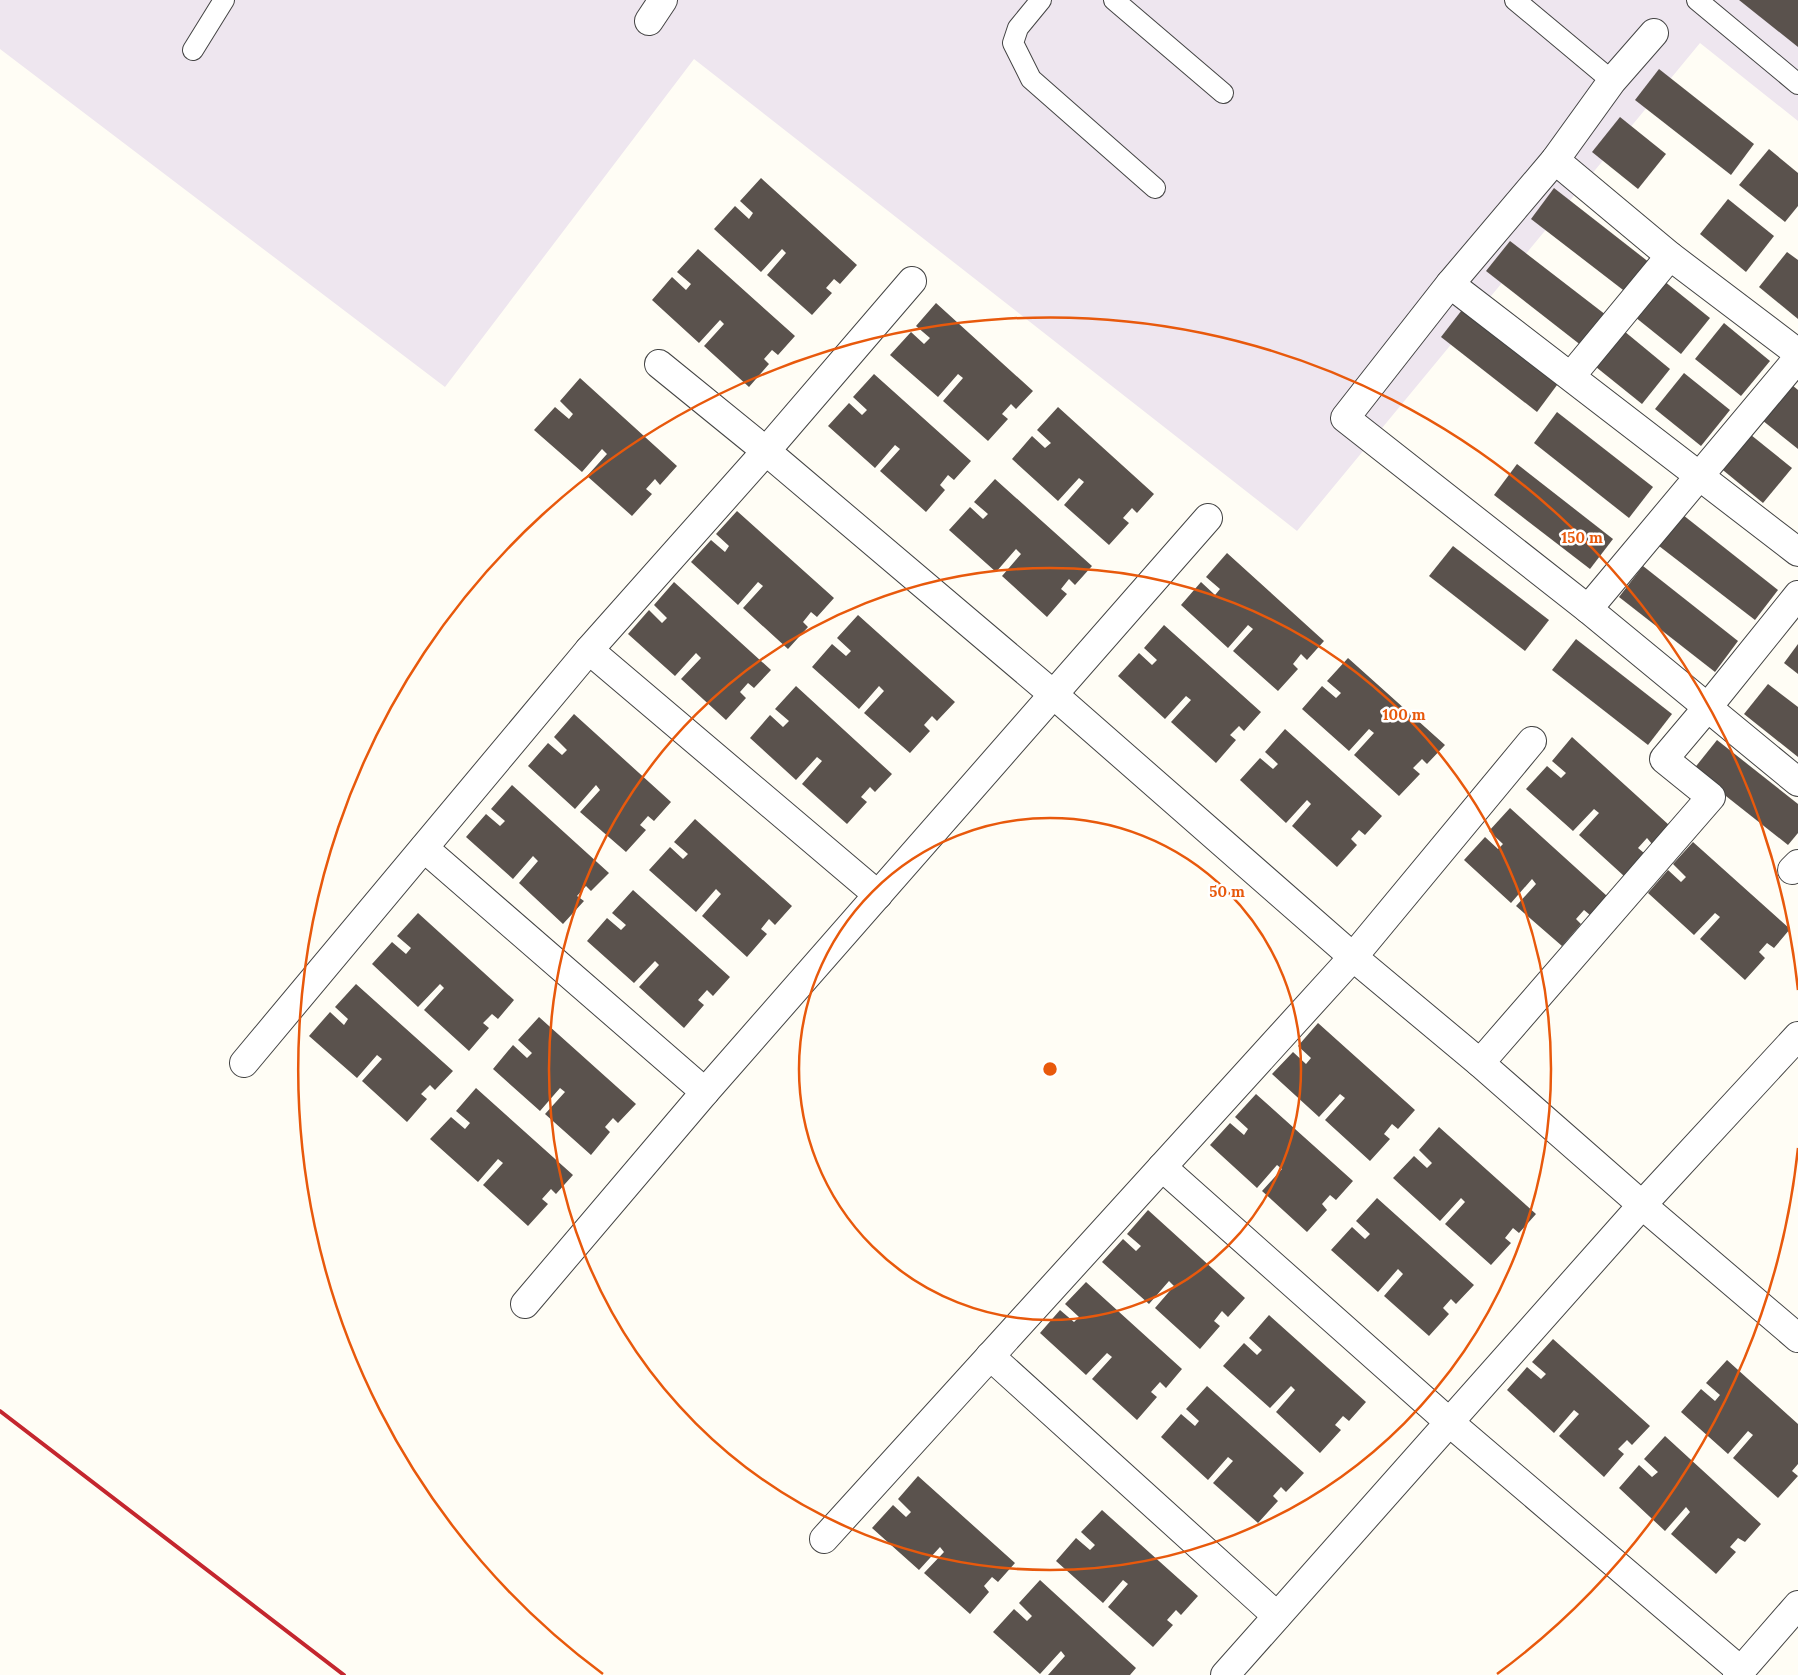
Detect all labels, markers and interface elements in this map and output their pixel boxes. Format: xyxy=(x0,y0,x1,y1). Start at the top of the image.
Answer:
text: 150 m xyxy=(1561,528,1603,547)
text: 100 m xyxy=(1383,705,1426,724)
text: 50 m xyxy=(1209,882,1245,901)
centre of rings xyxy=(1041,1060,1059,1078)

